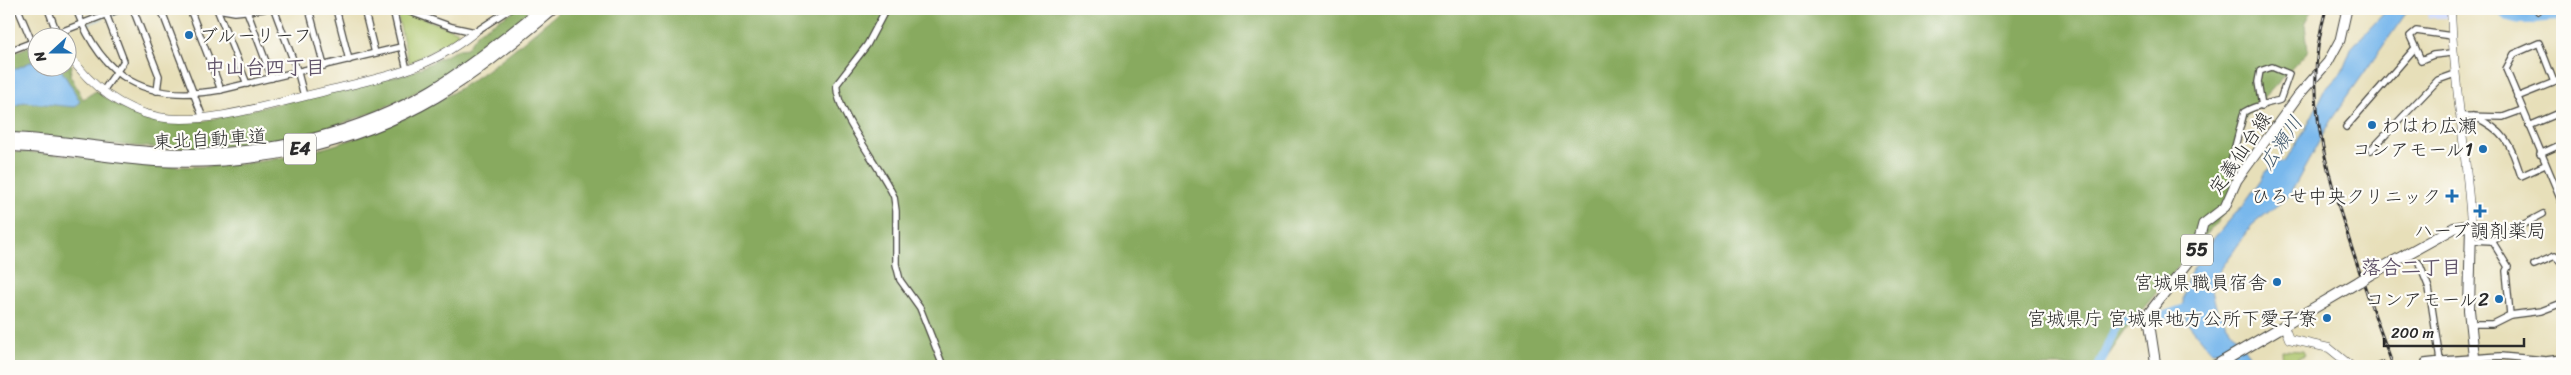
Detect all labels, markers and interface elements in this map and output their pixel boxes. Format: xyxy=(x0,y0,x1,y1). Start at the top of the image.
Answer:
place label: ブルーリーフ xyxy=(199,19,312,52)
north arrow xyxy=(28,28,78,78)
marker: ブルーリーフ xyxy=(183,29,195,41)
text: N xyxy=(27,47,54,66)
district label: 中山台四丁目 xyxy=(205,50,325,85)
street label: 定義仙台線 xyxy=(2200,104,2280,202)
water label: 広瀬川 xyxy=(2250,108,2312,178)
place label: わはわ広瀬 xyxy=(2382,109,2477,142)
marker: わはわ広瀬 xyxy=(2366,119,2378,131)
street label: 東北自動車道 xyxy=(152,120,268,158)
place label: コンアモール1 xyxy=(2352,133,2473,166)
road number: E4 xyxy=(284,134,316,164)
marker: コンアモール1 xyxy=(2477,143,2489,155)
place label: ひろせ中央クリニック xyxy=(2251,180,2441,213)
marker: ひろせ中央クリニック xyxy=(2445,189,2459,203)
marker: ハーブ調剤薬局 xyxy=(2474,205,2486,217)
place label: ハーブ調剤薬局 xyxy=(2414,214,2546,247)
road number: 55 xyxy=(2181,234,2213,266)
district label: 落合二丁目 xyxy=(2361,250,2461,285)
place label: 宮城県職員宿舎 xyxy=(2134,266,2267,299)
marker: 宮城県職員宿舎 xyxy=(2271,276,2283,288)
place label: コンアモール2 xyxy=(2365,283,2489,316)
marker: コンアモール2 xyxy=(2493,293,2505,305)
place label: 宮城県庁 宮城県地方公所下愛子寮 xyxy=(2027,302,2317,335)
marker: 宮城県庁 宮城県地方公所下愛子寮 xyxy=(2321,312,2333,324)
scale bar xyxy=(2384,315,2524,347)
text: 200 m xyxy=(2391,320,2435,346)

